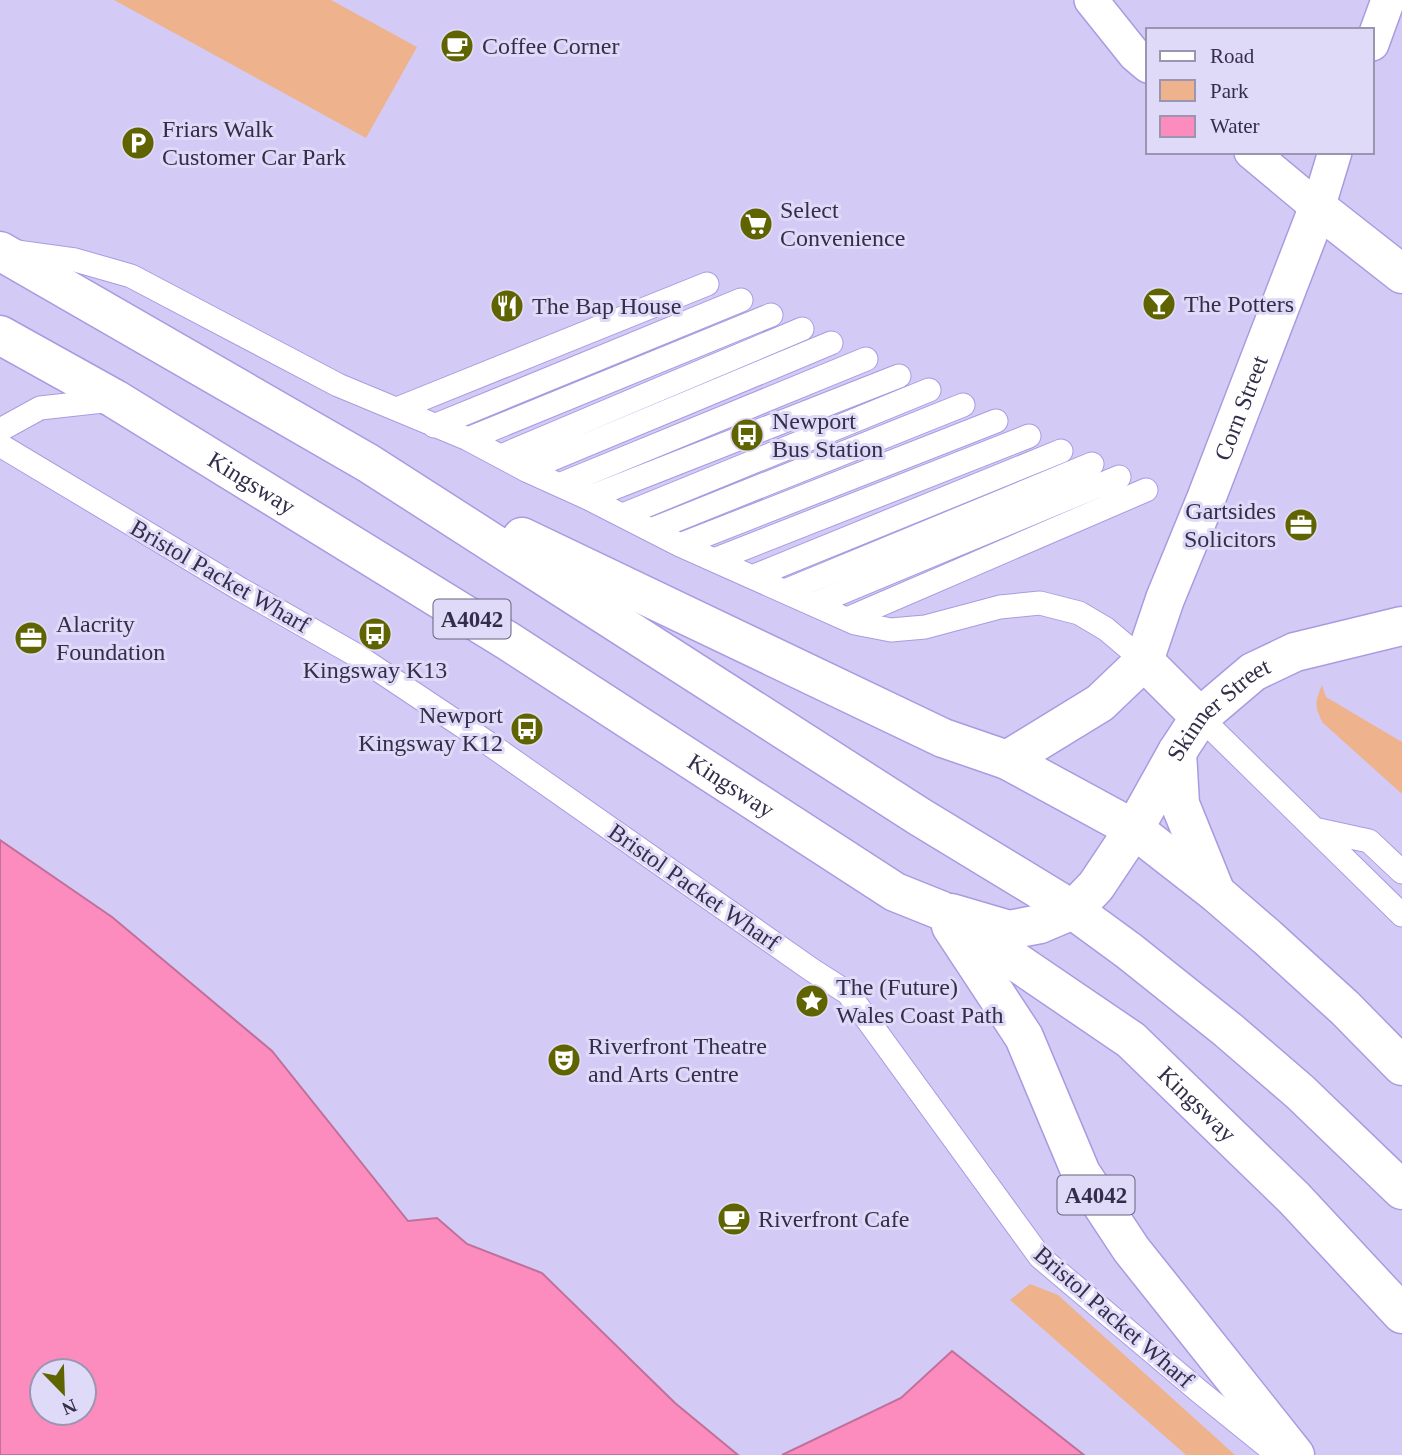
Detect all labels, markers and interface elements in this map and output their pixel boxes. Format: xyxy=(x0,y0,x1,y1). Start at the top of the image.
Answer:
cafe icon: Coffee Corner xyxy=(438,27,476,65)
legend xyxy=(1146,28,1374,154)
place label: Coffee Corner xyxy=(482,33,620,59)
text: Road xyxy=(1210,44,1255,68)
text: Park xyxy=(1210,79,1249,103)
text: Water xyxy=(1210,114,1260,138)
place label: Friars Walk Customer Car Park xyxy=(162,116,346,170)
parking icon: Friars Walk Customer Car Park xyxy=(119,124,157,162)
place label: Select Convenience xyxy=(780,197,905,251)
supermarket icon: Select Convenience xyxy=(737,205,775,243)
bar icon: The Potters xyxy=(1140,285,1178,323)
restaurant icon: The Bap House xyxy=(488,287,526,325)
place label: The Potters xyxy=(1184,291,1294,317)
place label: The Bap House xyxy=(532,293,681,319)
street label: Corn Street xyxy=(1209,352,1273,464)
place label: Newport Bus Station xyxy=(772,408,883,462)
bus stop icon: Newport Bus Station xyxy=(728,416,766,454)
street label: Kingsway xyxy=(203,447,300,520)
place label: Gartsides Solicitors xyxy=(1184,498,1276,552)
office icon: Gartsides Solicitors xyxy=(1282,506,1320,544)
street label: Bristol Packet Wharf xyxy=(126,514,314,638)
road number: A4042 xyxy=(434,600,510,638)
place label: Alacrity Foundation xyxy=(56,611,165,665)
bus stop icon: Kingsway K13 xyxy=(356,615,394,653)
office icon: Alacrity Foundation xyxy=(12,619,50,657)
street label: Skinner Street xyxy=(1162,653,1274,765)
place label: Kingsway K13 xyxy=(303,657,447,683)
place label: Newport Kingsway K12 xyxy=(358,702,503,756)
bus stop icon: Newport Kingsway K12 xyxy=(508,710,546,748)
street label: Kingsway xyxy=(683,748,779,823)
street label: Bristol Packet Wharf xyxy=(604,818,784,956)
place label: The (Future) Wales Coast Path xyxy=(836,974,1003,1028)
place icon: The (Future) Wales Coast Path xyxy=(793,982,831,1020)
place label: Riverfront Theatre and Arts Centre xyxy=(588,1033,767,1087)
theatre icon: Riverfront Theatre and Arts Centre xyxy=(545,1041,583,1079)
street label: Kingsway xyxy=(1153,1061,1241,1147)
road number: A4042 xyxy=(1058,1176,1134,1214)
cafe icon: Riverfront Cafe xyxy=(715,1200,753,1238)
place label: Riverfront Cafe xyxy=(758,1206,909,1232)
street label: Bristol Packet Wharf xyxy=(1029,1241,1199,1393)
north arrow xyxy=(28,1357,98,1427)
text: N xyxy=(59,1395,80,1420)

